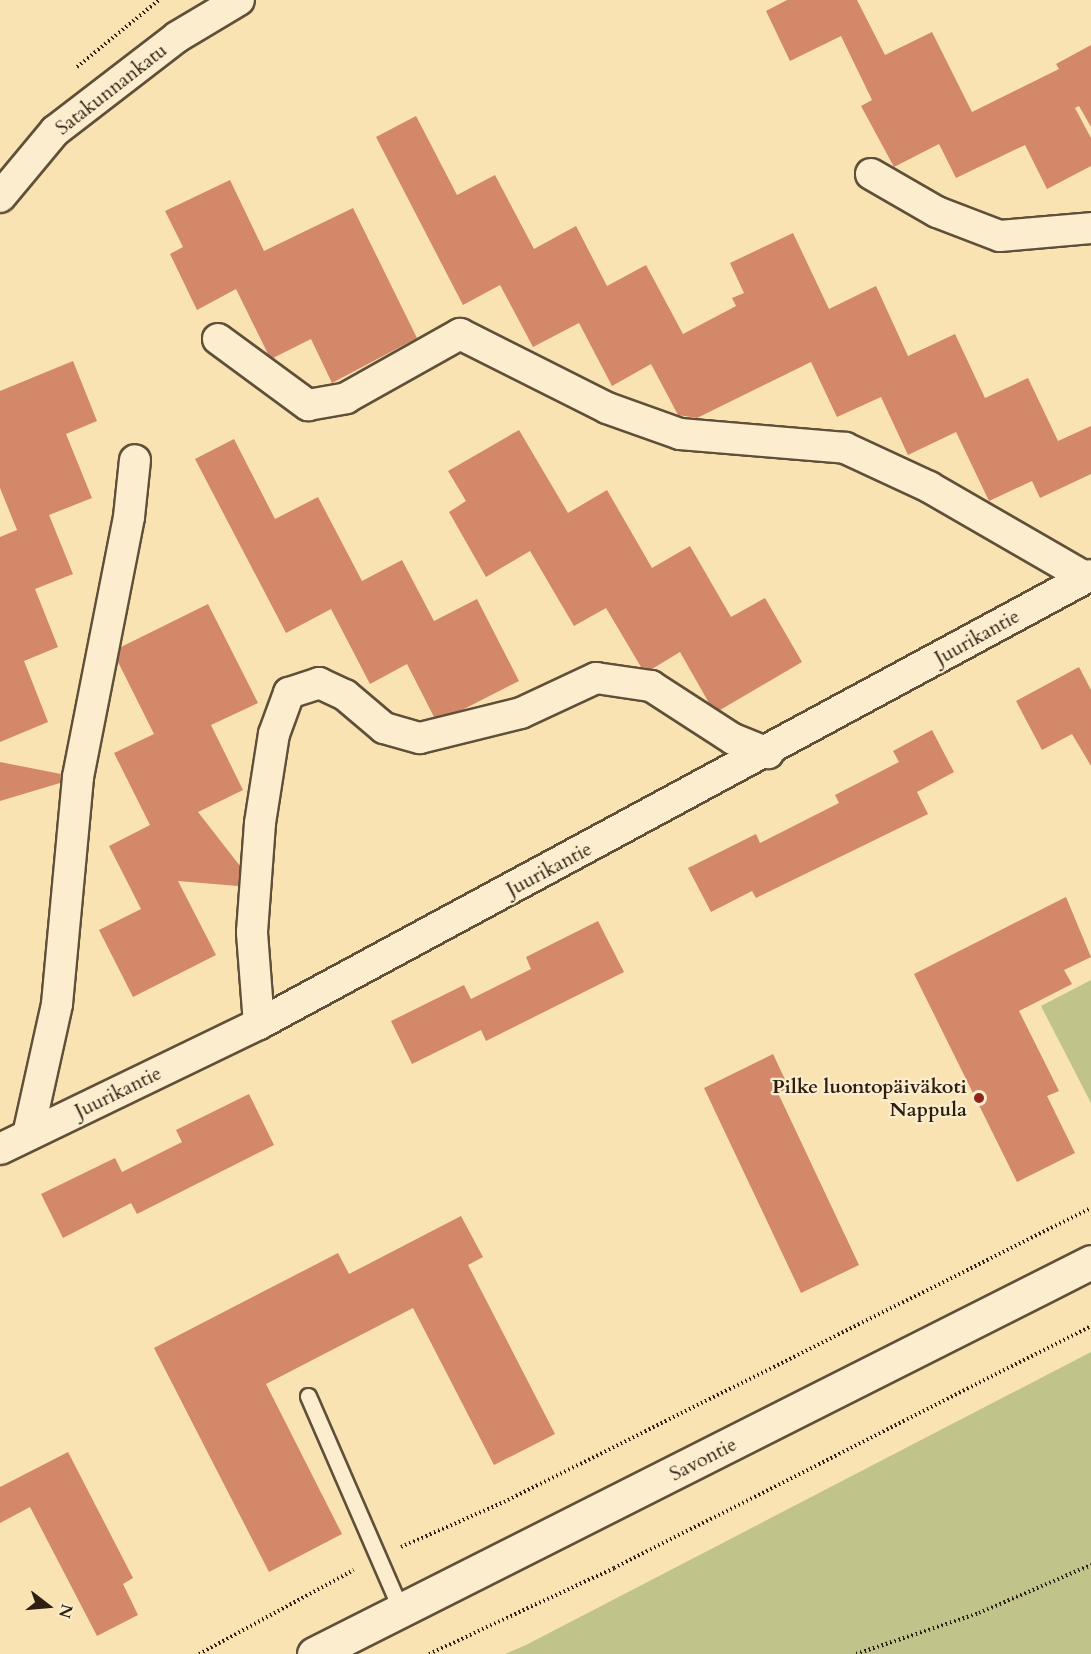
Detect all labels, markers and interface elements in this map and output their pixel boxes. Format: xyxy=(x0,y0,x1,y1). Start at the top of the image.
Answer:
street label: Satakunnankatu xyxy=(51,38,171,140)
street label: Juurikantie xyxy=(930,604,1024,670)
street label: Juurikantie xyxy=(502,836,596,902)
street label: Juurikantie xyxy=(71,1061,165,1123)
place label: Pilke luontopäiväkoti Nappula xyxy=(772,1074,967,1121)
marker: Pilke luontopäiväkoti Nappula xyxy=(972,1091,986,1105)
street label: Savontie xyxy=(665,1432,741,1486)
north arrow xyxy=(18,1576,78,1636)
text: N xyxy=(53,1601,78,1621)

